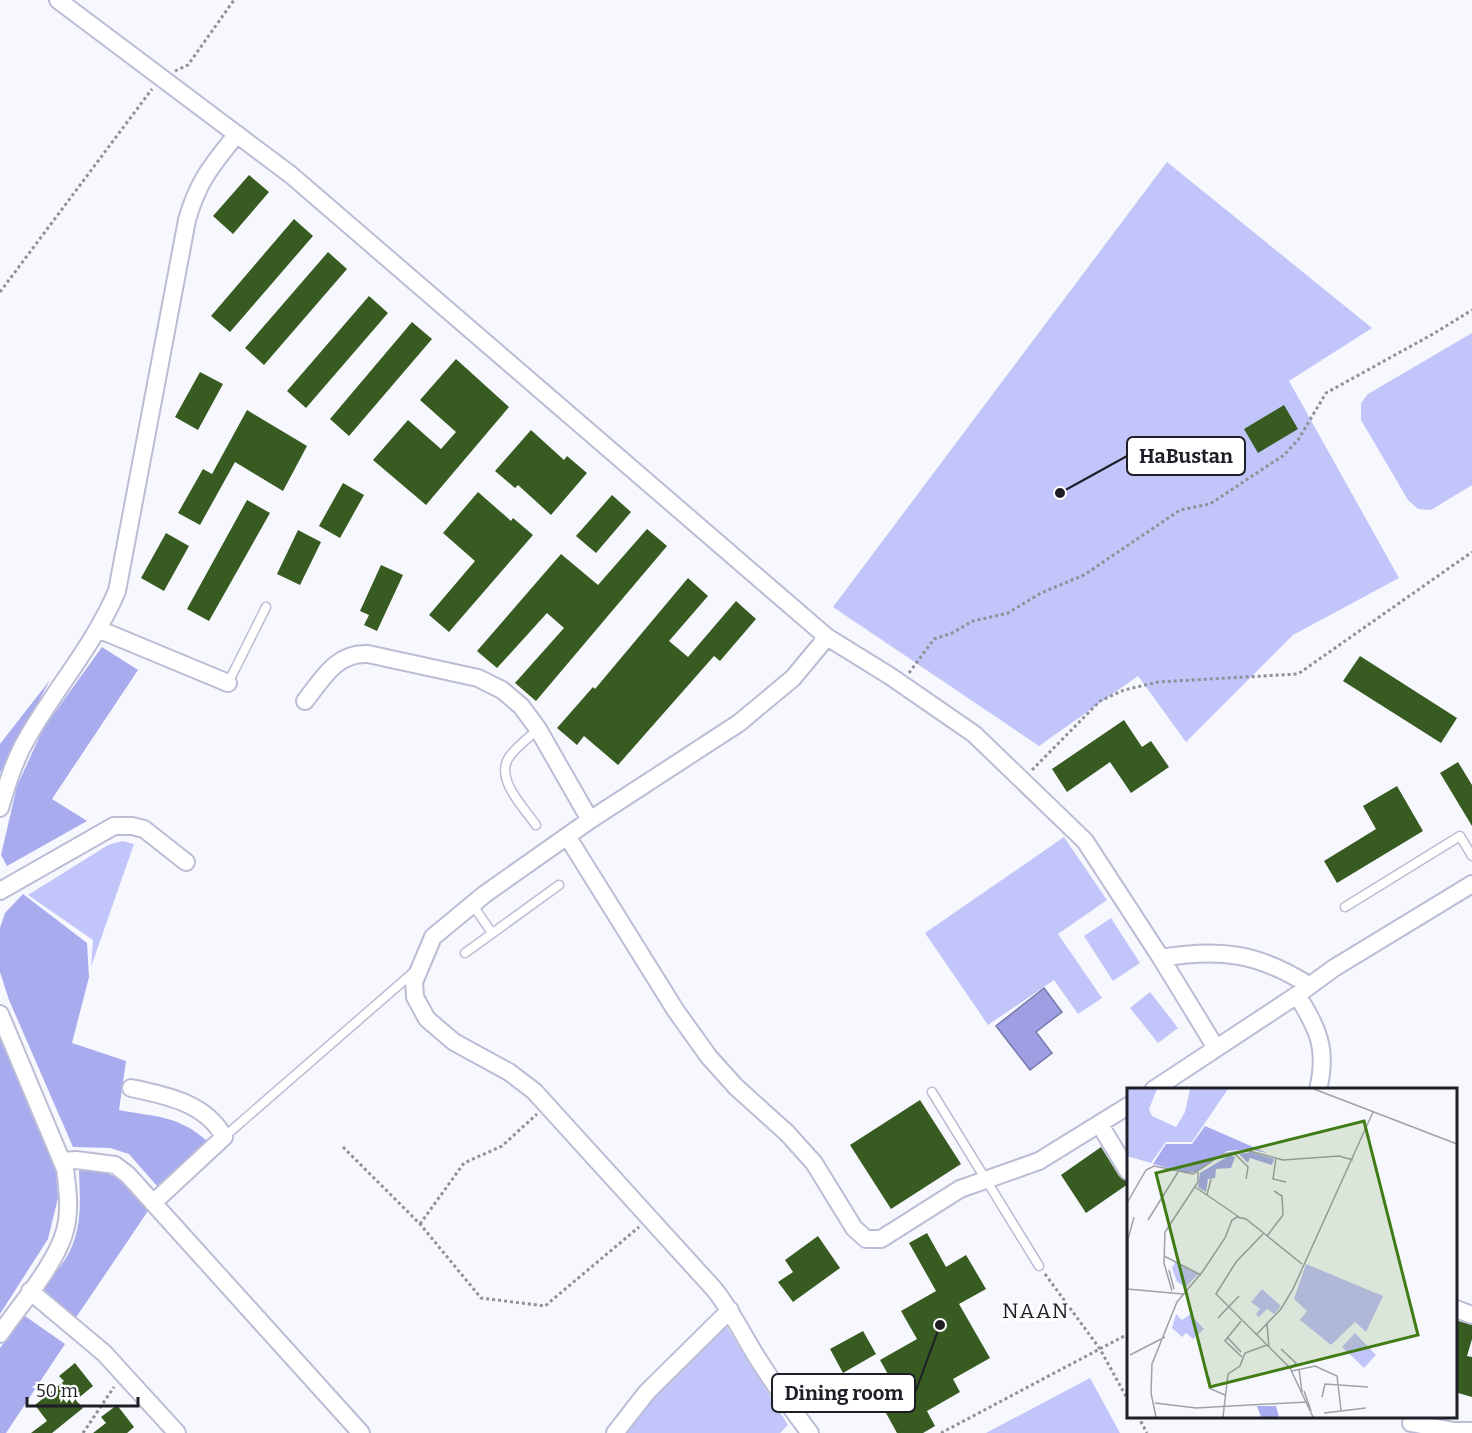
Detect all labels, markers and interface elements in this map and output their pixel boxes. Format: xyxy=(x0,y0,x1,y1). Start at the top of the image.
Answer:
callout: HaBustan xyxy=(1127,437,1245,475)
text: HaBustan xyxy=(1139,444,1233,468)
inset map xyxy=(1127,1088,1457,1418)
district label: NAAN xyxy=(1002,1298,1070,1324)
scale bar xyxy=(27,1370,138,1408)
callout: Dining room xyxy=(772,1374,915,1412)
text: 50 m xyxy=(36,1380,78,1402)
text: Dining room xyxy=(785,1381,903,1405)

